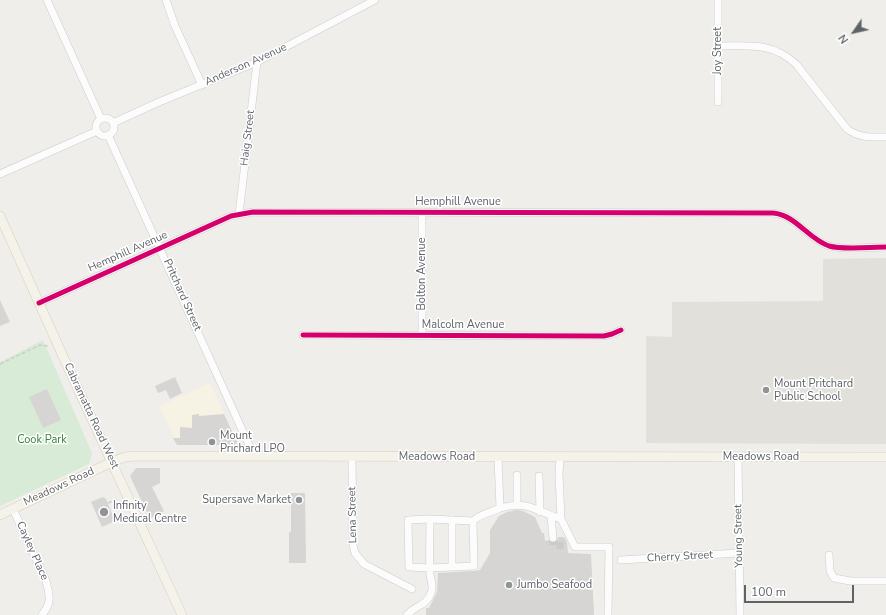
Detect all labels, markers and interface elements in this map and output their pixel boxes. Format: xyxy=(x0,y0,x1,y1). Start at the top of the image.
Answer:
north arrow xyxy=(834,12,874,52)
street label: Joy Street xyxy=(711,27,725,75)
text: N xyxy=(835,31,852,47)
street label: Anderson Avenue xyxy=(203,41,289,89)
street label: Haig Street xyxy=(238,109,258,167)
street label: Hemphill Avenue xyxy=(415,195,501,209)
street label: Hemphill Avenue xyxy=(86,229,170,275)
street label: Bolton Avenue xyxy=(415,237,429,311)
street label: Pritchard Street xyxy=(160,257,204,333)
street label: Malcolm Avenue xyxy=(422,318,504,332)
street label: Cabramatta Road West xyxy=(61,361,121,471)
place label: Mount Pritchard Public School xyxy=(774,377,853,403)
marker: Mount Pritchard Public School xyxy=(761,385,771,395)
place label: Mount Prichard LPO xyxy=(220,429,285,455)
park label: Cook Park xyxy=(17,433,67,447)
marker: Mount Prichard LPO xyxy=(207,437,217,447)
street label: Meadows Road xyxy=(399,450,475,464)
street label: Meadows Road xyxy=(723,450,799,464)
street label: Meadows Road xyxy=(22,465,96,509)
street label: Lena Street xyxy=(346,487,360,543)
place label: Supersave Market xyxy=(202,493,291,507)
marker: Supersave Market xyxy=(294,495,304,505)
place label: Infinity Medical Centre xyxy=(113,499,187,525)
street label: Young Street xyxy=(732,504,746,568)
marker: Infinity Medical Centre xyxy=(98,506,110,518)
street label: Cayley Place xyxy=(13,520,51,582)
street label: Cherry Street xyxy=(647,549,713,565)
scale bar xyxy=(746,577,856,603)
place label: Jumbo Seafood xyxy=(517,578,592,592)
marker: Jumbo Seafood xyxy=(504,580,514,590)
text: 100 m xyxy=(751,584,786,600)

